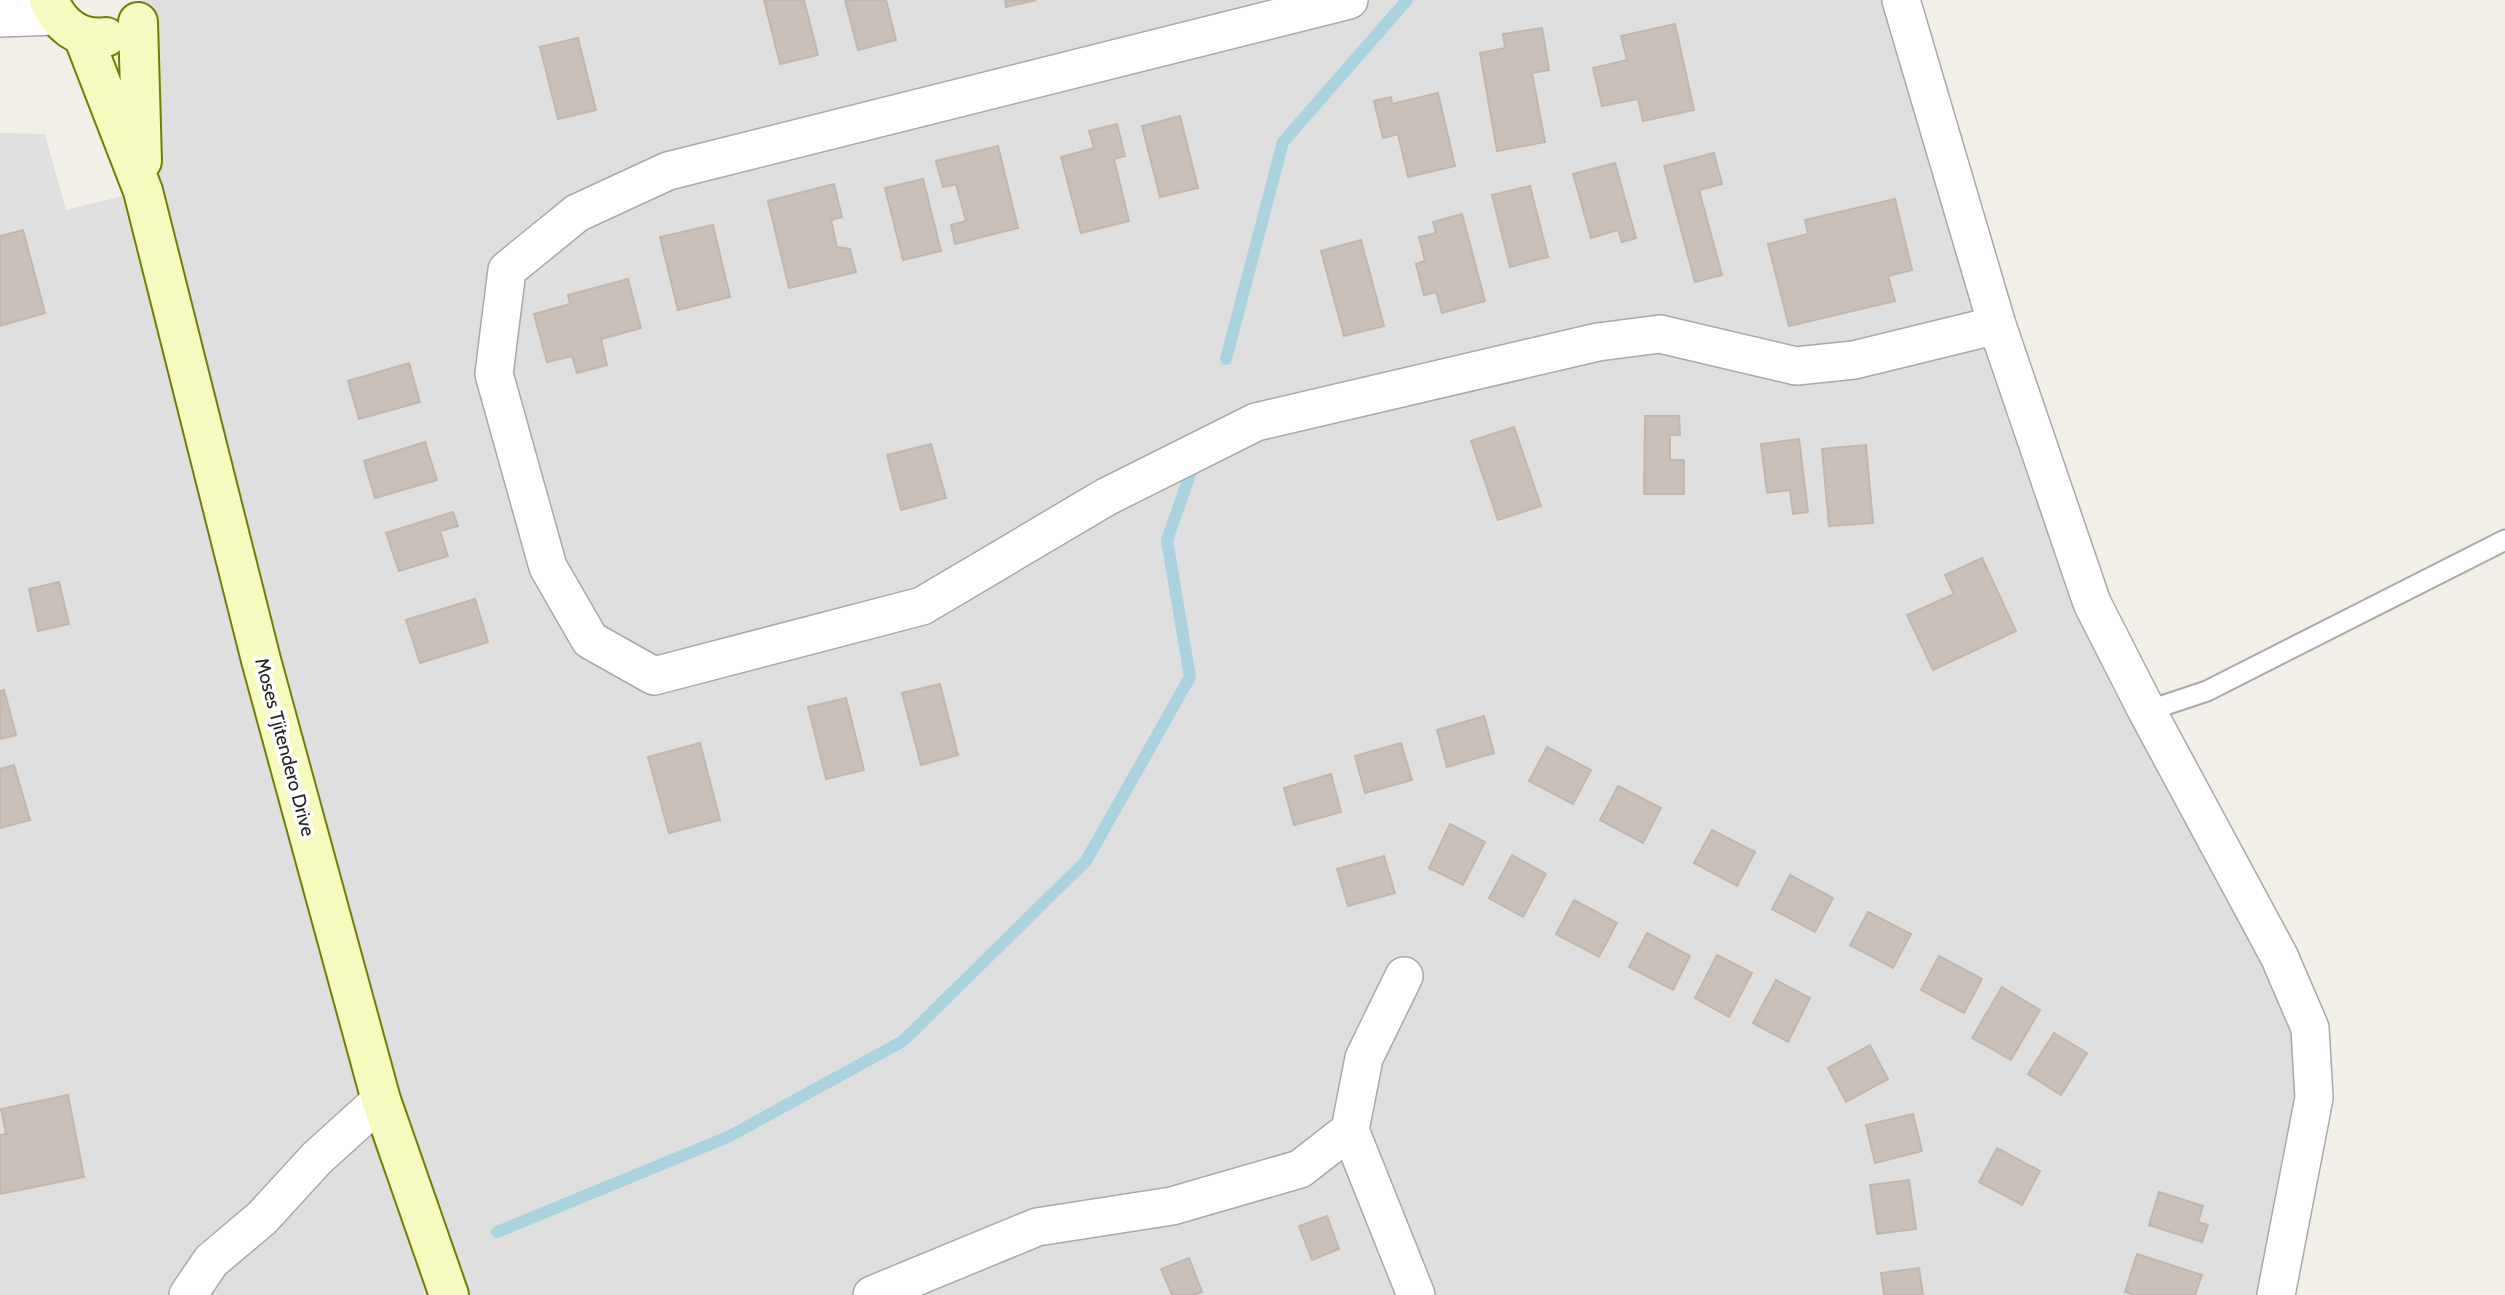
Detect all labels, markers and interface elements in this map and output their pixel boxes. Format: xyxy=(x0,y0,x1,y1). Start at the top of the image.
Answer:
street label: Moses Tjitendero Drive xyxy=(250,655,320,839)

